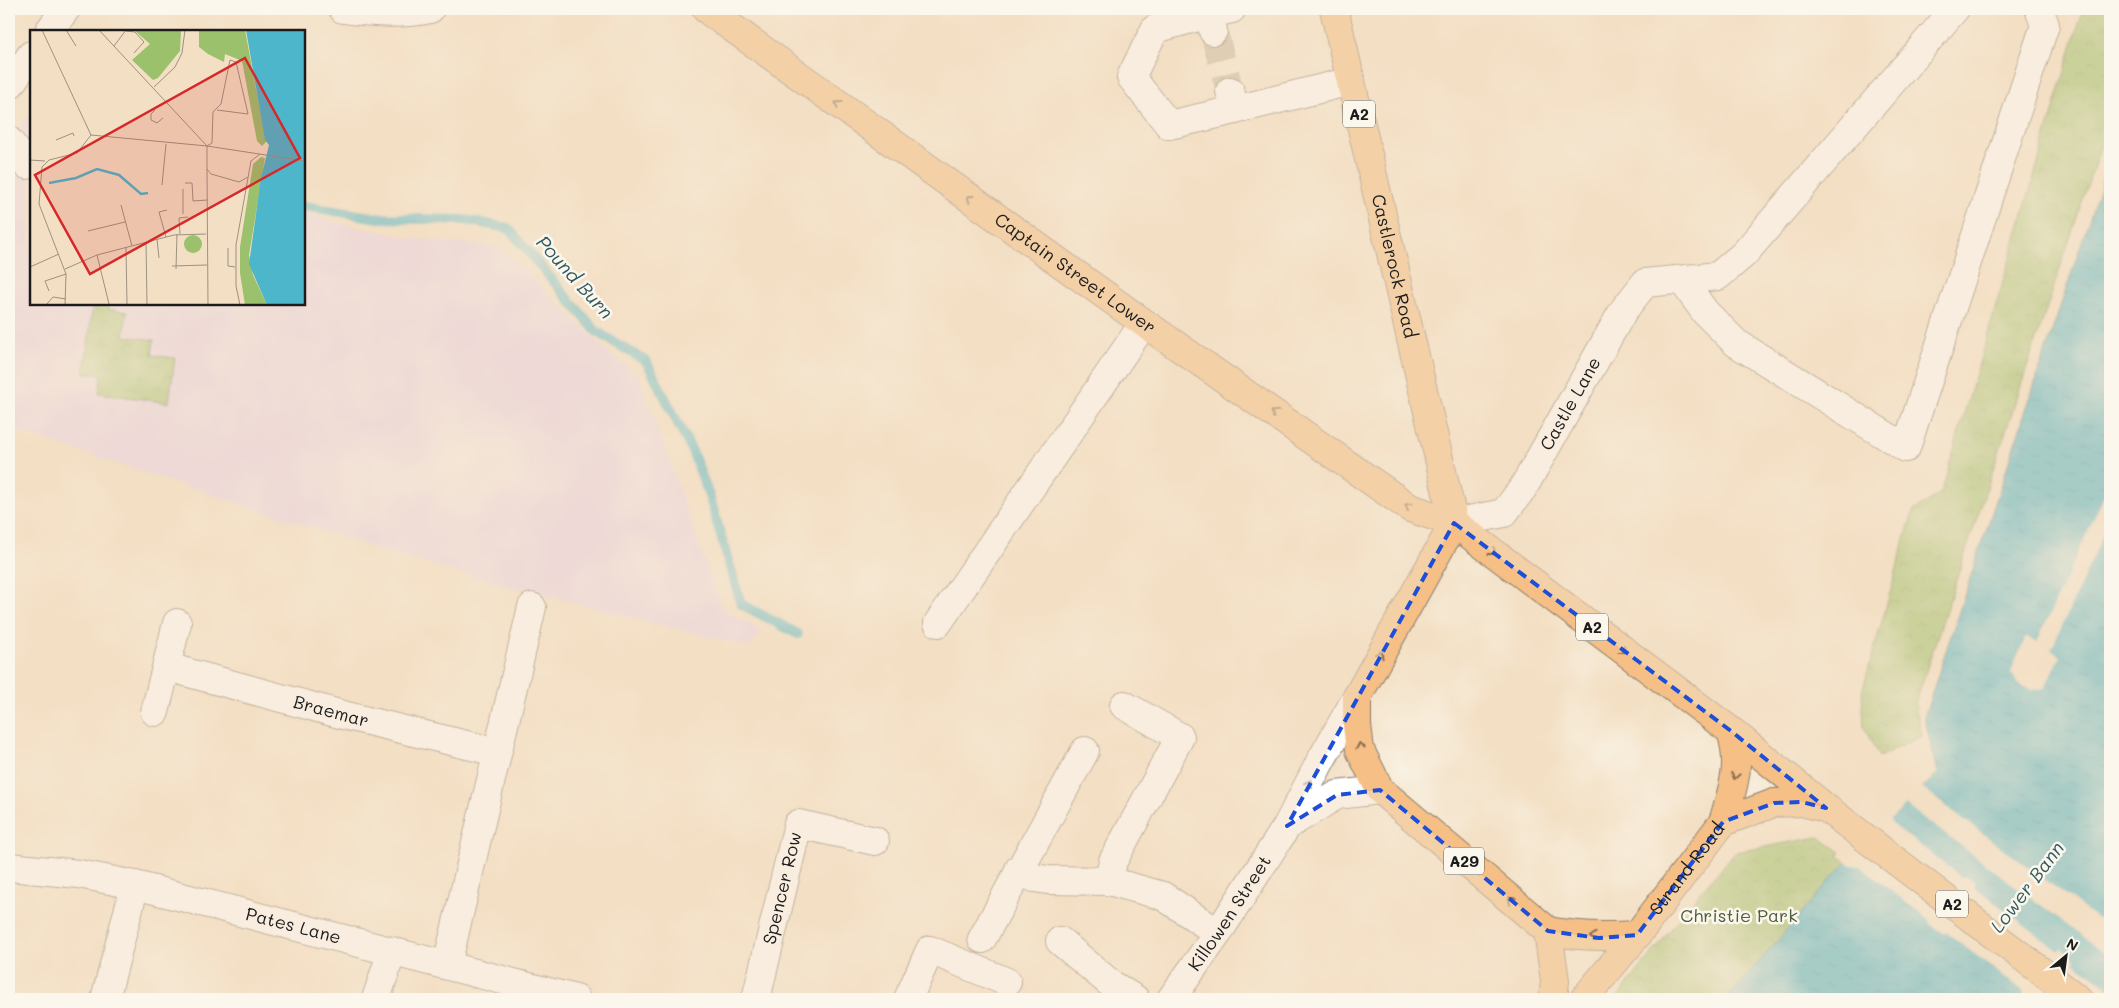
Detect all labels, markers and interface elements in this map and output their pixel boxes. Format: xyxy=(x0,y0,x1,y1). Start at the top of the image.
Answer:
inset map xyxy=(30,30,305,305)
road number: A2 xyxy=(1343,100,1375,128)
one-way arrow xyxy=(834,101,844,110)
street label: Castlerock Road xyxy=(1367,192,1423,340)
one-way arrow xyxy=(966,195,976,204)
street label: Captain Street Lower xyxy=(990,207,1161,339)
water label: Pound Burn xyxy=(531,230,620,324)
street label: Castle Lane xyxy=(1534,352,1606,455)
one-way arrow xyxy=(1271,410,1280,419)
one-way arrow xyxy=(1405,502,1414,512)
one-way arrow xyxy=(1487,546,1497,555)
road number: A2 xyxy=(1576,614,1608,640)
one-way arrow xyxy=(1617,644,1626,652)
one-way arrow xyxy=(1374,651,1384,660)
street label: Braemar xyxy=(291,689,372,732)
one-way arrow xyxy=(1355,742,1366,751)
one-way arrow xyxy=(1730,773,1741,781)
one-way arrow xyxy=(1303,779,1313,788)
street label: Strand Road xyxy=(1643,817,1729,920)
street label: Spencer Row xyxy=(757,829,807,947)
water label: Lower Bann xyxy=(1984,836,2069,937)
road number: A29 xyxy=(1444,848,1484,874)
street label: Killowen Street xyxy=(1182,850,1276,975)
road number: A2 xyxy=(1936,891,1968,918)
one-way arrow xyxy=(1508,897,1517,905)
street label: Pates Lane xyxy=(243,901,344,949)
park label: Christie Park xyxy=(1680,903,1798,927)
north arrow xyxy=(2042,930,2092,980)
one-way arrow xyxy=(1588,932,1596,942)
text: N xyxy=(2063,933,2082,955)

